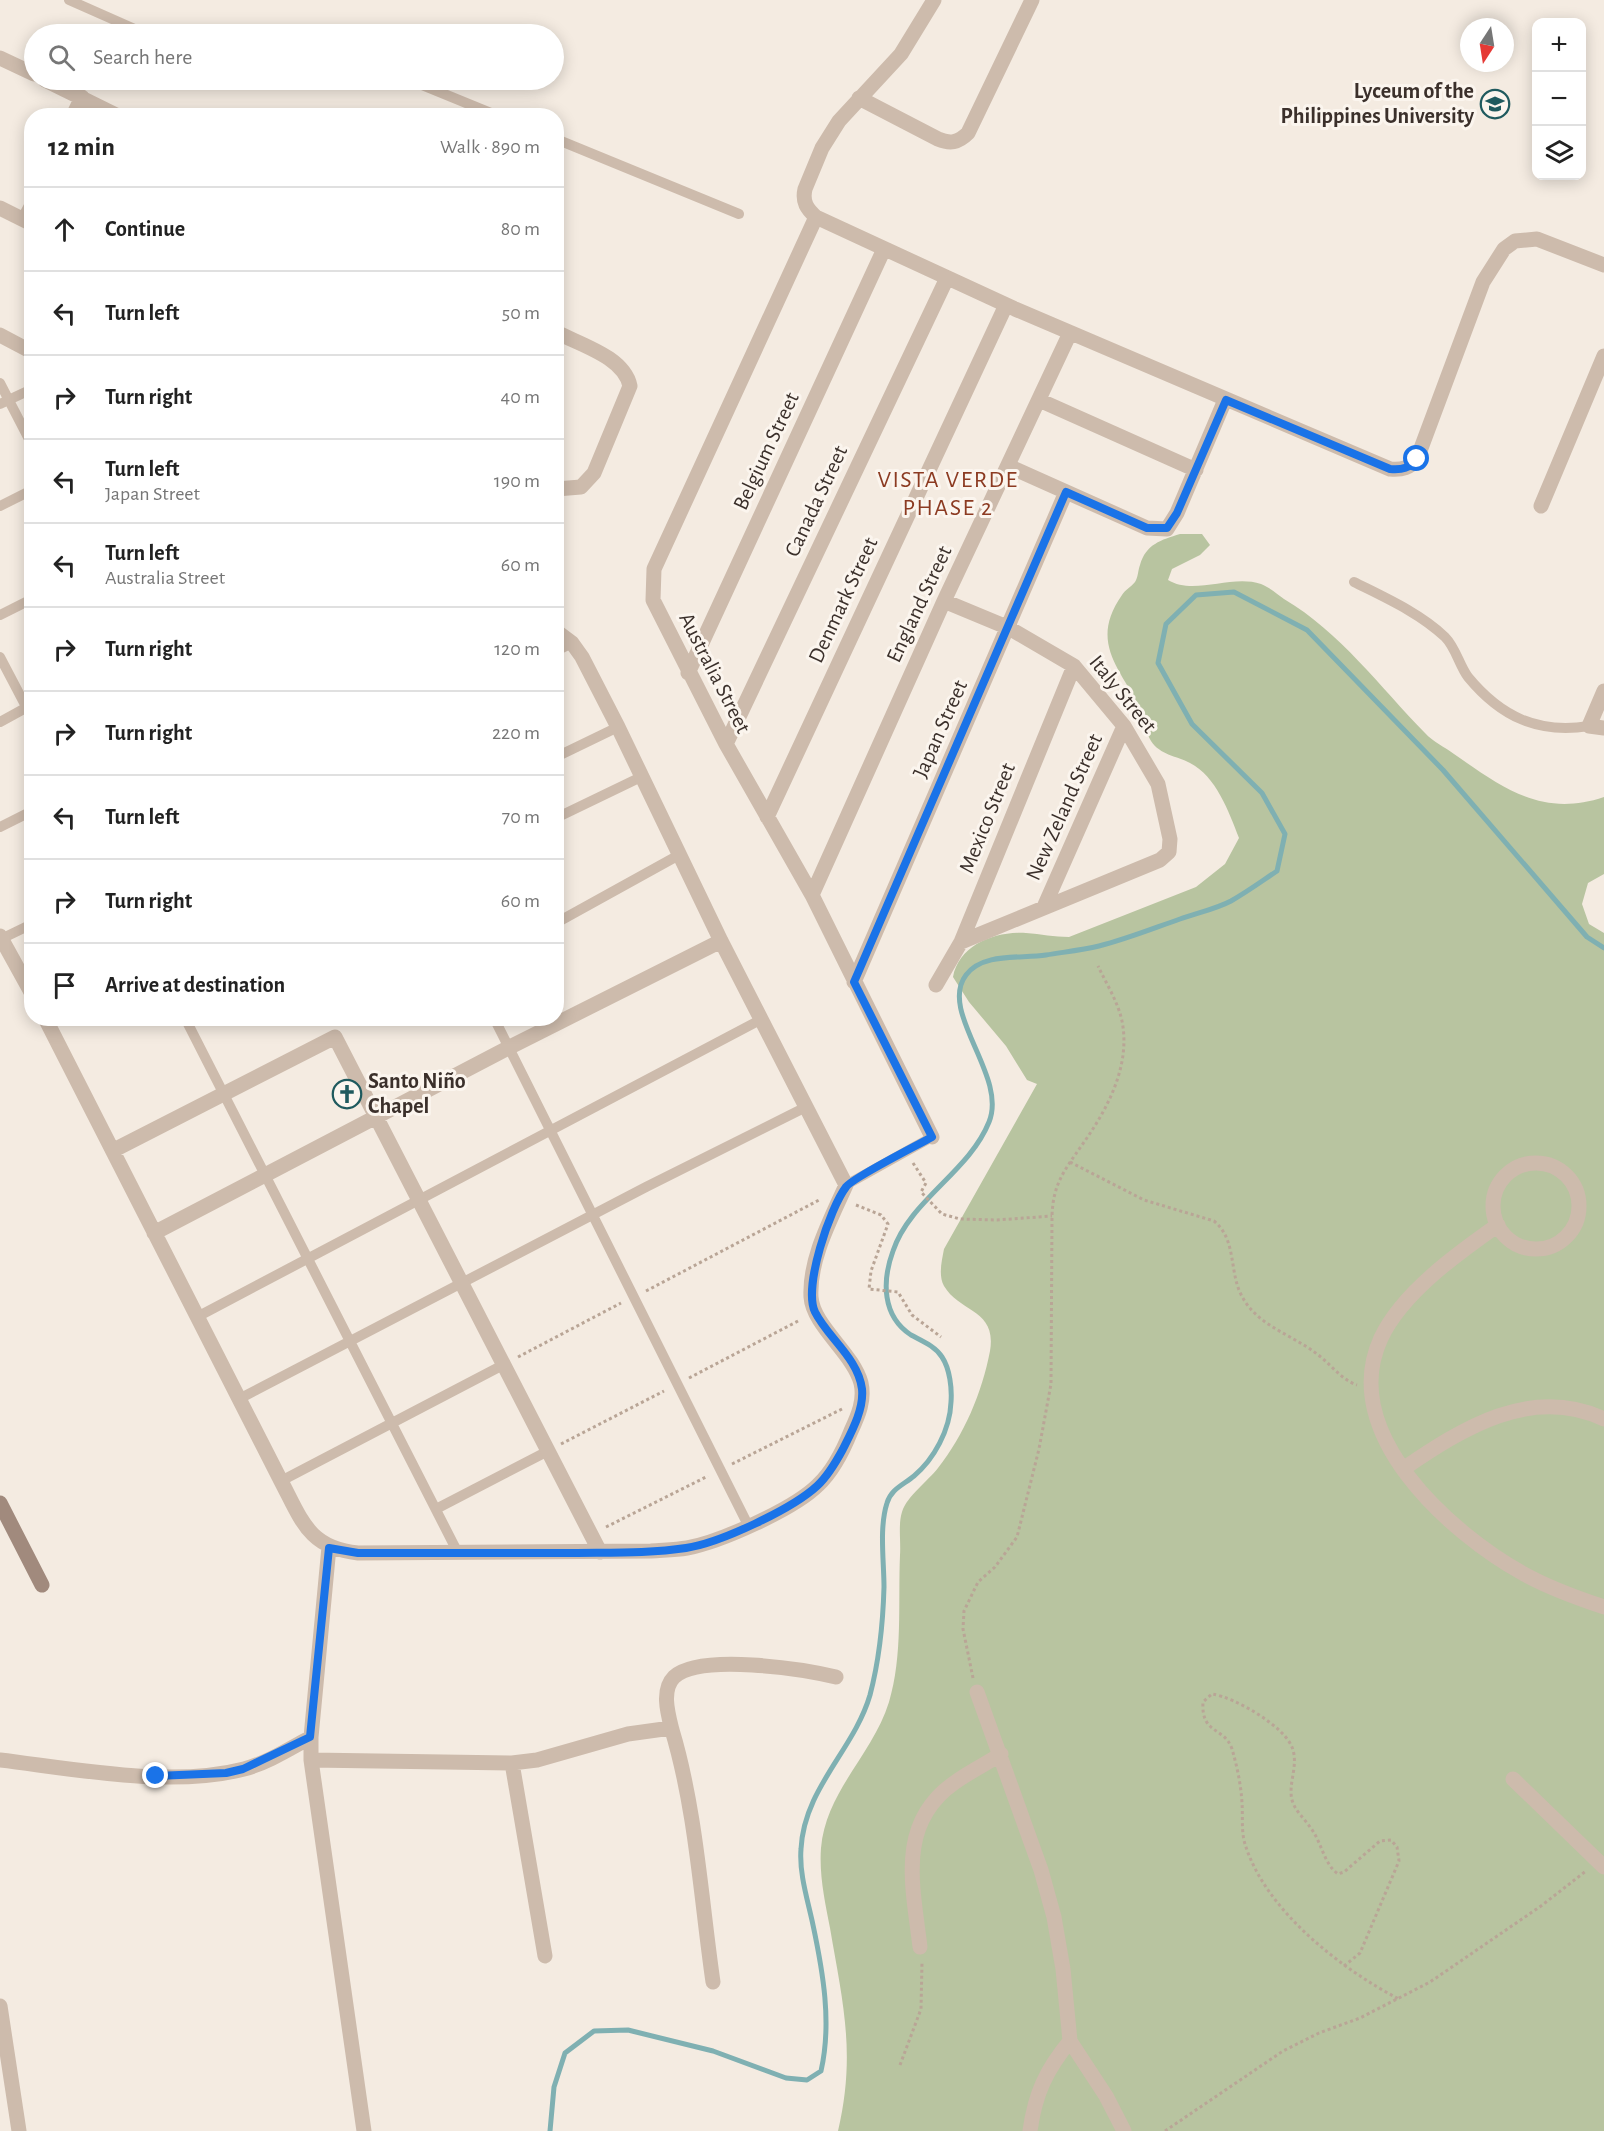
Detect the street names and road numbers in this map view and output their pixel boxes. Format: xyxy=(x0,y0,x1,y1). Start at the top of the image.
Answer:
street label: Belgium Street xyxy=(729,389,803,513)
street label: Canada Street xyxy=(781,442,851,560)
street label: Denmark Street xyxy=(804,534,882,666)
street label: England Street xyxy=(882,542,956,666)
street label: Australia Street xyxy=(675,609,755,737)
street label: Italy Street xyxy=(1085,651,1161,737)
street label: Japan Street xyxy=(909,677,971,781)
street label: New Zeland Street xyxy=(1022,730,1106,884)
street label: Mexico Street xyxy=(955,760,1019,876)

